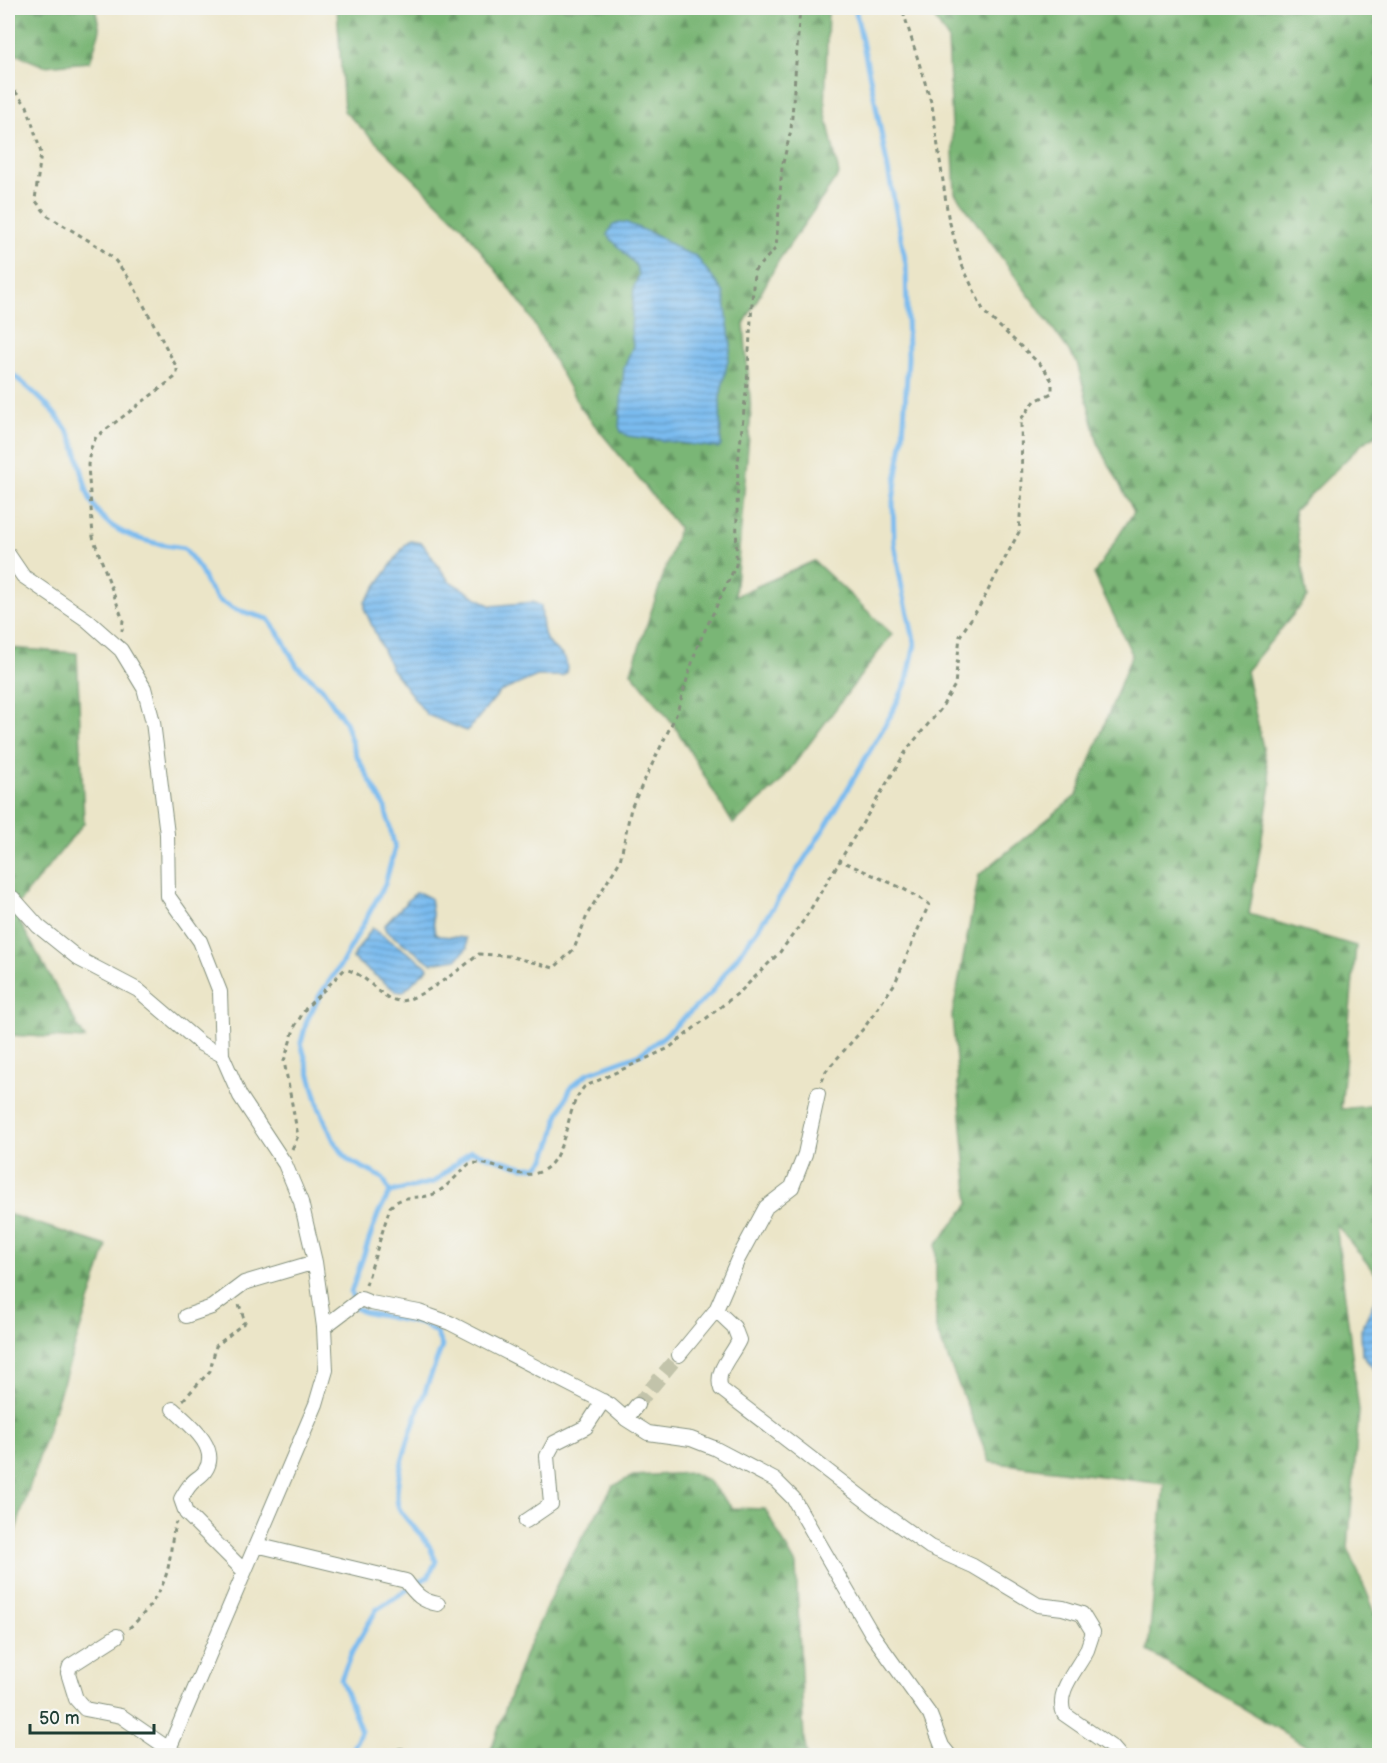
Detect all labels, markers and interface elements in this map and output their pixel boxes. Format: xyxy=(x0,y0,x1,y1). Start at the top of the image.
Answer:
scale bar xyxy=(30,1697,154,1735)
text: 50 m xyxy=(39,1708,80,1729)

